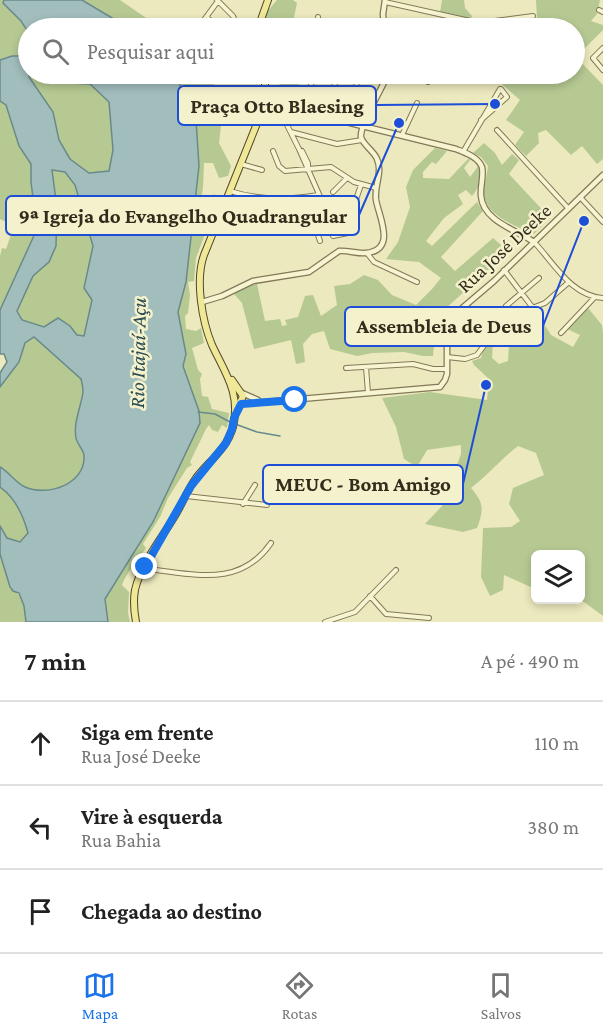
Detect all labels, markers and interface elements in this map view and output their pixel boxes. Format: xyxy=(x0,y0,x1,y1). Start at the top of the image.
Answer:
search box xyxy=(18,18,585,84)
icon: search xyxy=(39,35,72,68)
text: Pesquisar aqui xyxy=(87,39,214,64)
callout: Praça Otto Blaesing xyxy=(178,86,376,125)
text: Praça Otto Blaesing xyxy=(190,94,364,118)
callout: 9ª Igreja do Evangelho Quadrangular xyxy=(6,196,359,235)
street label: Rua José Deeke xyxy=(453,199,556,298)
text: 9ª Igreja do Evangelho Quadrangular xyxy=(19,204,348,228)
water label: Rio Itajaí-Açu xyxy=(125,297,151,409)
callout: Assembleia de Deus xyxy=(345,307,543,346)
text: Assembleia de Deus xyxy=(356,314,532,338)
route start xyxy=(281,386,307,412)
callout: MEUC - Bom Amigo xyxy=(263,465,463,504)
text: MEUC - Bom Amigo xyxy=(275,472,451,496)
map controls xyxy=(531,550,585,604)
button: layers xyxy=(531,550,585,604)
route end xyxy=(131,553,157,579)
text: 7 min xyxy=(24,647,86,676)
text: A pé · 490 m xyxy=(481,650,579,672)
text: Siga em frente xyxy=(81,720,214,745)
icon: ahead xyxy=(24,727,57,760)
text: 110 m xyxy=(535,732,579,754)
text: Rua José Deeke xyxy=(81,745,201,767)
text: Vire à esquerda xyxy=(81,804,222,829)
icon: left xyxy=(24,811,57,844)
text: 380 m xyxy=(528,816,579,838)
text: Rua Bahia xyxy=(81,829,161,851)
icon: arrive xyxy=(24,895,57,928)
text: Chegada ao destino xyxy=(81,899,262,924)
tab: Mapa xyxy=(82,969,118,1022)
tab: Rotas xyxy=(282,969,317,1022)
tab: Salvos xyxy=(481,969,521,1022)

